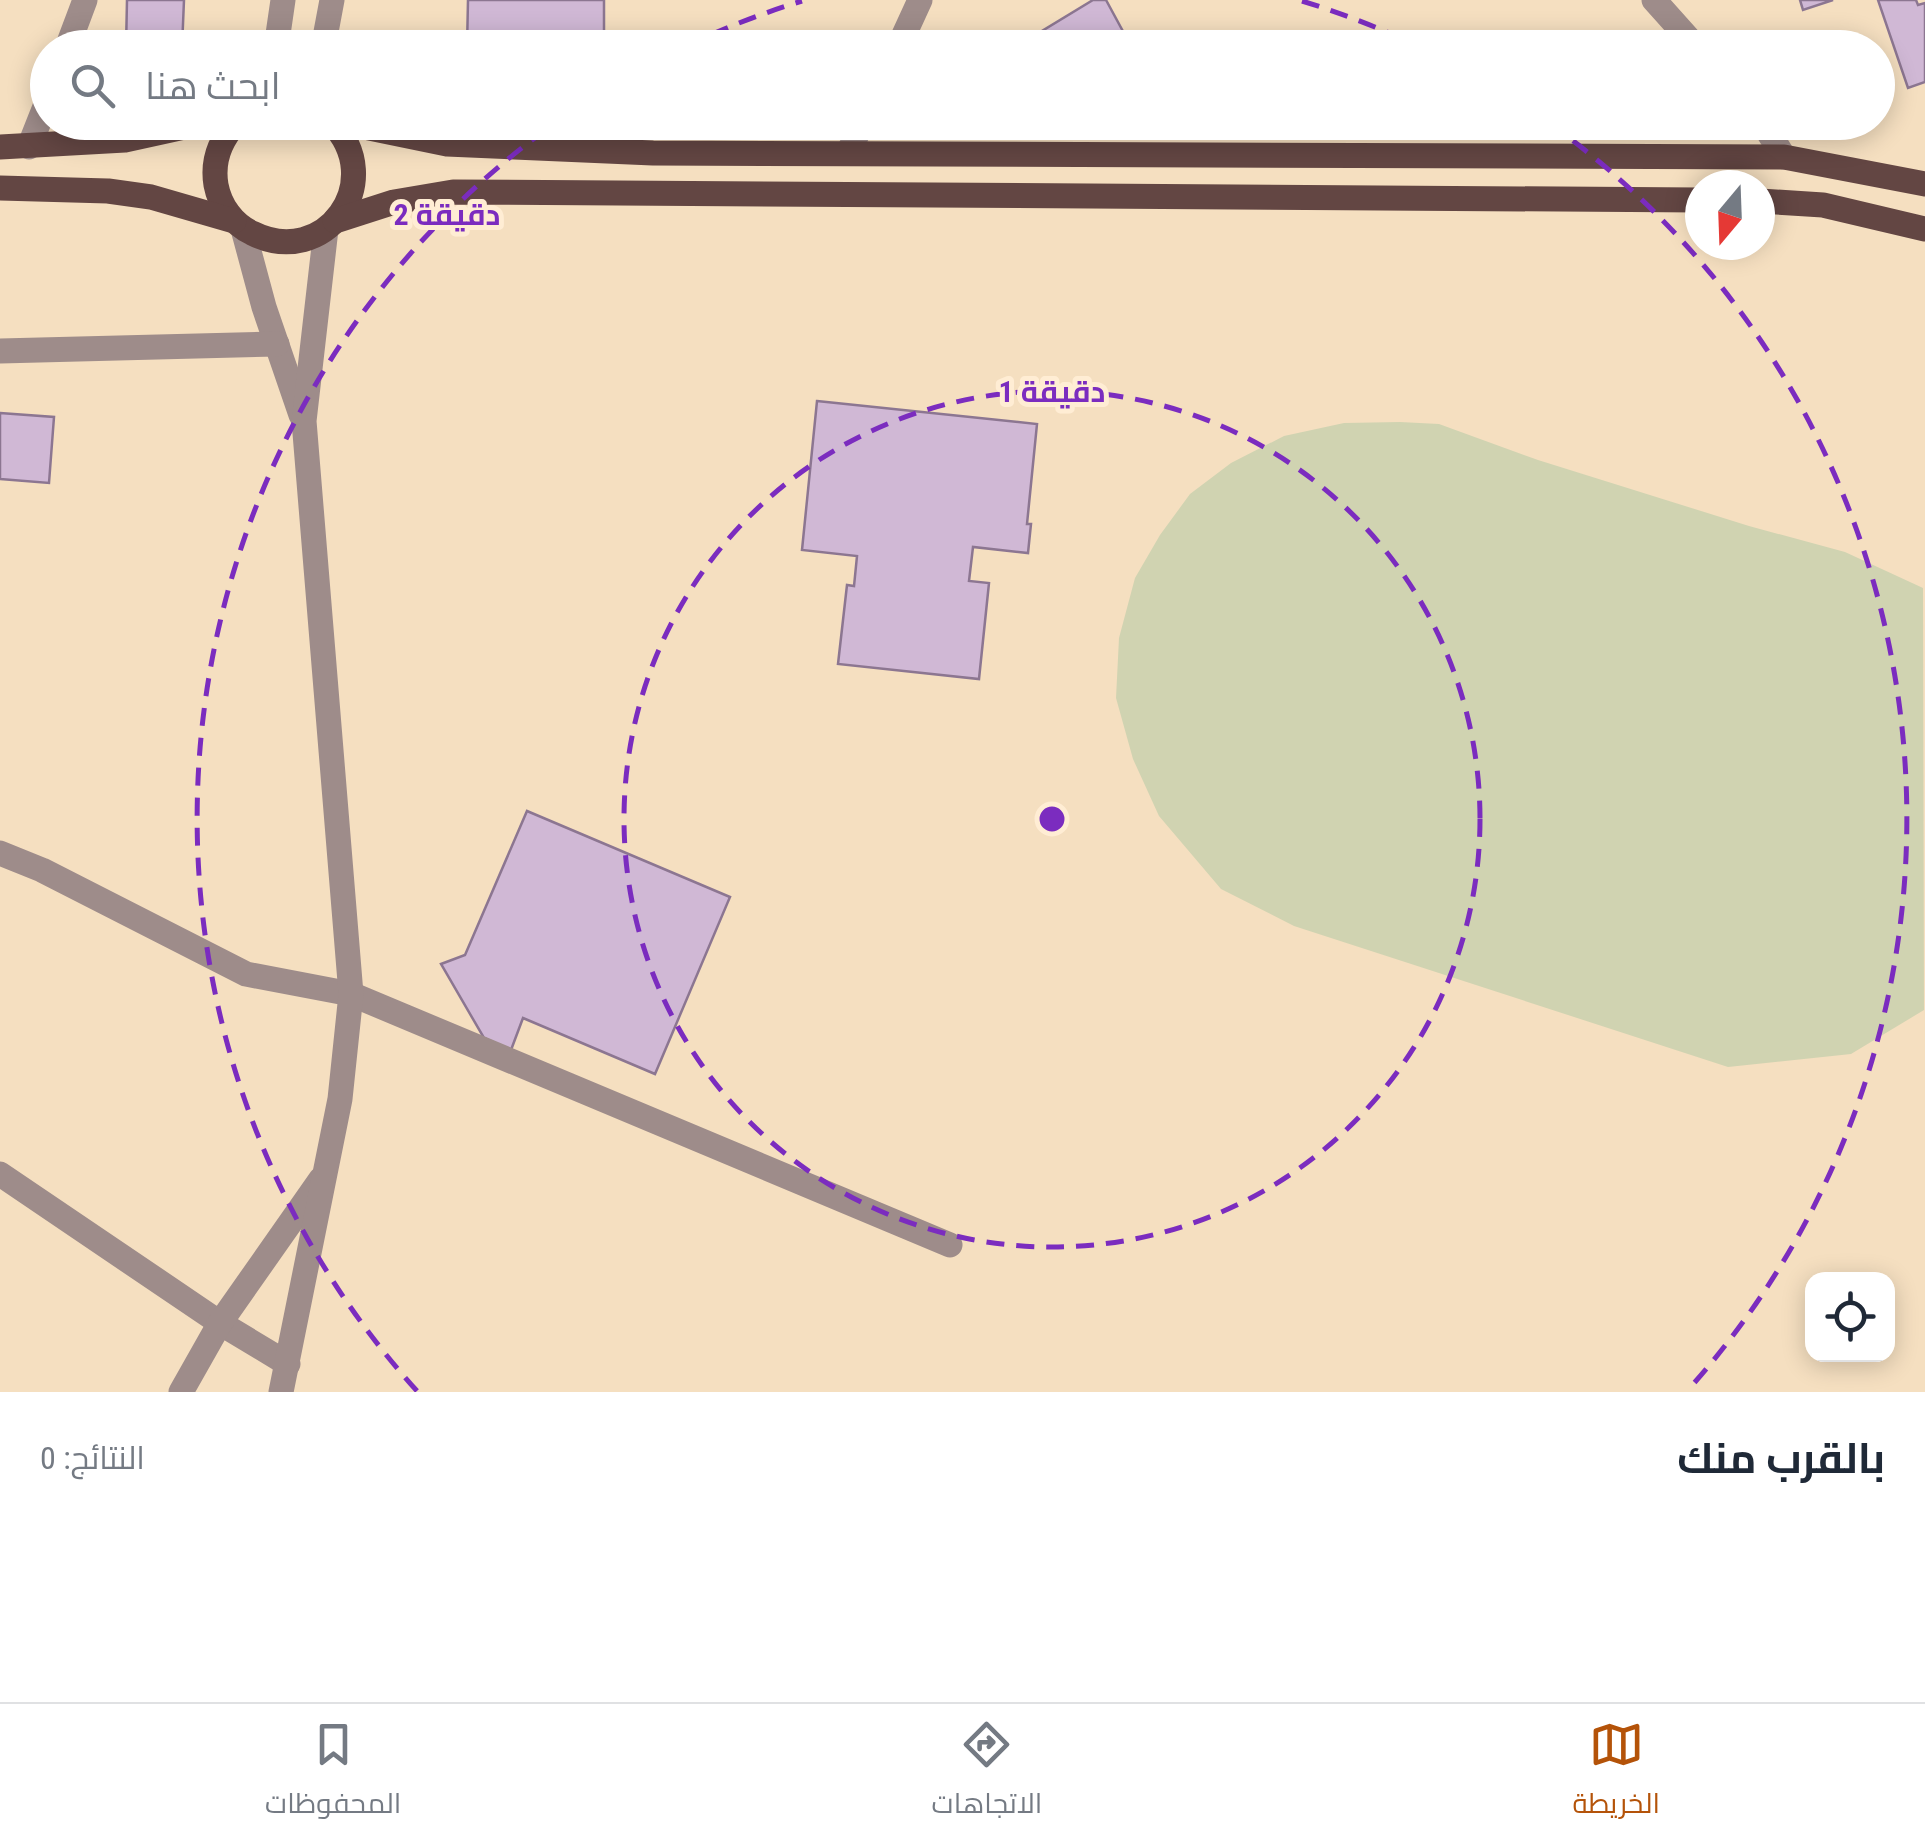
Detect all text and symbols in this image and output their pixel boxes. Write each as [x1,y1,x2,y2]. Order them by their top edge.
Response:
search box [30,30,1895,140]
icon: search [65,58,120,113]
text: ابحث هنا [145,64,281,108]
north arrow [1685,170,1775,260]
text: 2 دقيقة [394,197,500,232]
text: 1 دقيقة [999,374,1105,409]
centre of rings [1034,801,1070,837]
map controls [1805,1272,1895,1362]
button: locate [1805,1272,1895,1362]
text: بالقرب منك [1677,1434,1885,1483]
text: النتائج: 0 [40,1439,145,1477]
tab: المحفوظات [265,1717,401,1829]
tab: الاتجاهات [932,1717,1042,1829]
tab: الخريطة [1573,1717,1660,1829]

